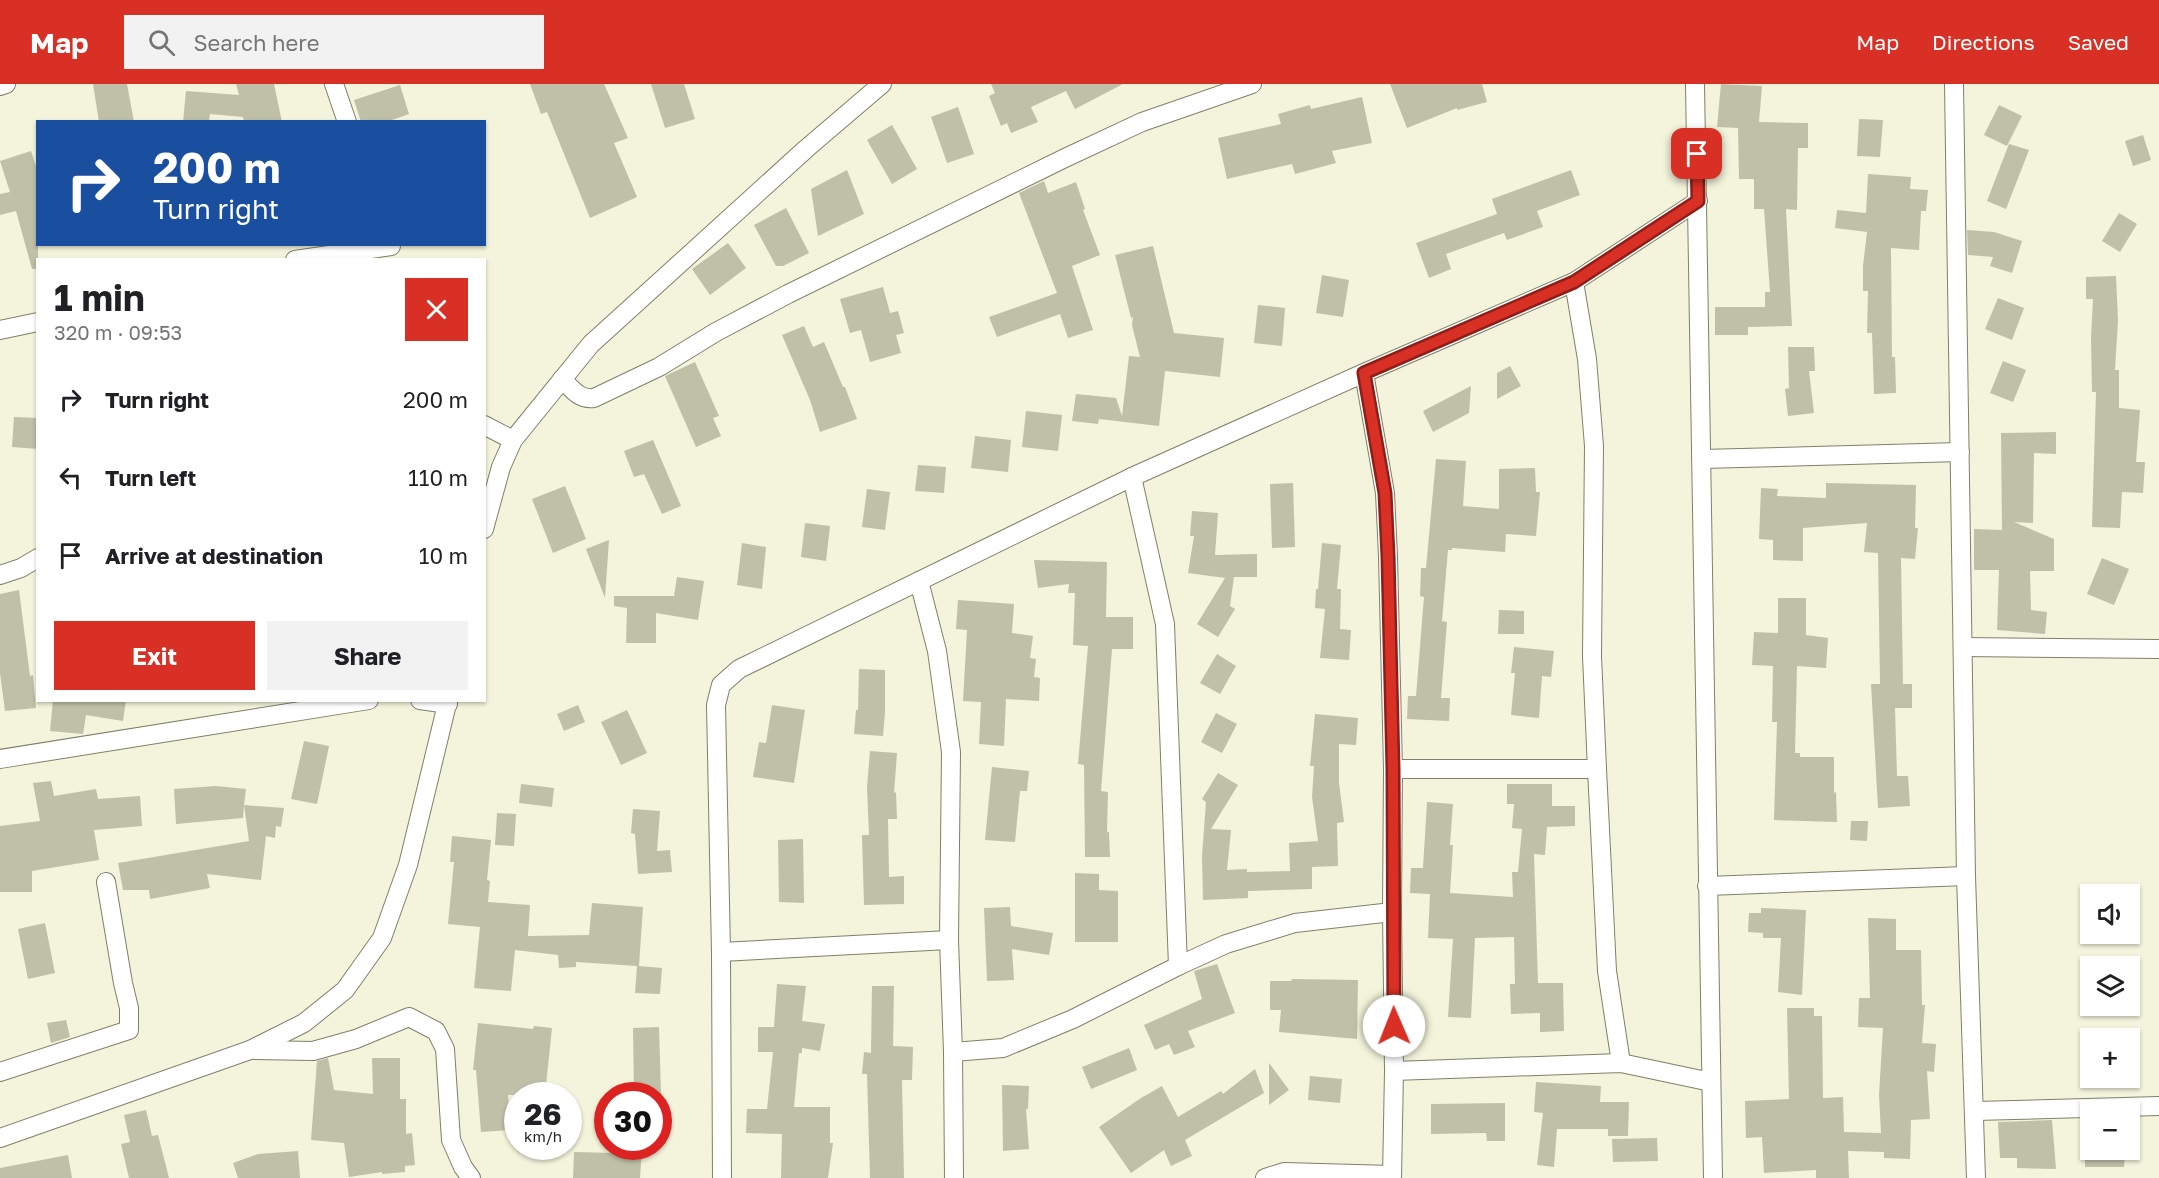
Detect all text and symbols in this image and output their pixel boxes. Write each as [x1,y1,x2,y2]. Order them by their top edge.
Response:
search box [124,15,544,69]
text: Map [30,26,88,59]
icon: search [145,26,178,59]
text: Search here [193,29,319,56]
text: Map [1856,29,1899,55]
text: Directions [1932,29,2035,55]
text: Saved [2068,29,2129,55]
pin [1671,128,1722,179]
icon: arrive [1680,137,1713,170]
text: 200 m [153,142,280,192]
icon: right [54,144,132,222]
text: Turn right [153,193,279,225]
text: 1 min [54,276,145,319]
button: close [405,278,468,341]
text: 320 m · 09:53 [54,320,182,344]
icon: right [54,383,87,416]
text: Turn right [105,386,209,413]
text: 200 m [403,386,468,413]
icon: left [54,461,87,494]
text: Turn left [105,464,196,491]
text: 110 m [408,464,468,491]
icon: arrive [54,539,87,572]
text: Arrive at destination [105,542,323,569]
text: 10 m [419,542,468,569]
button: Exit [54,621,255,690]
button: Share [267,621,468,690]
map controls [2080,884,2140,1160]
button: sound [2080,884,2140,944]
button: layers [2080,956,2140,1016]
position arrow [1362,994,1426,1058]
button: + [2080,1028,2140,1088]
speed limit sign: 30 [594,1082,672,1160]
text: 26 [524,1096,562,1132]
button: − [2080,1100,2140,1160]
text: km/h [524,1127,562,1145]

